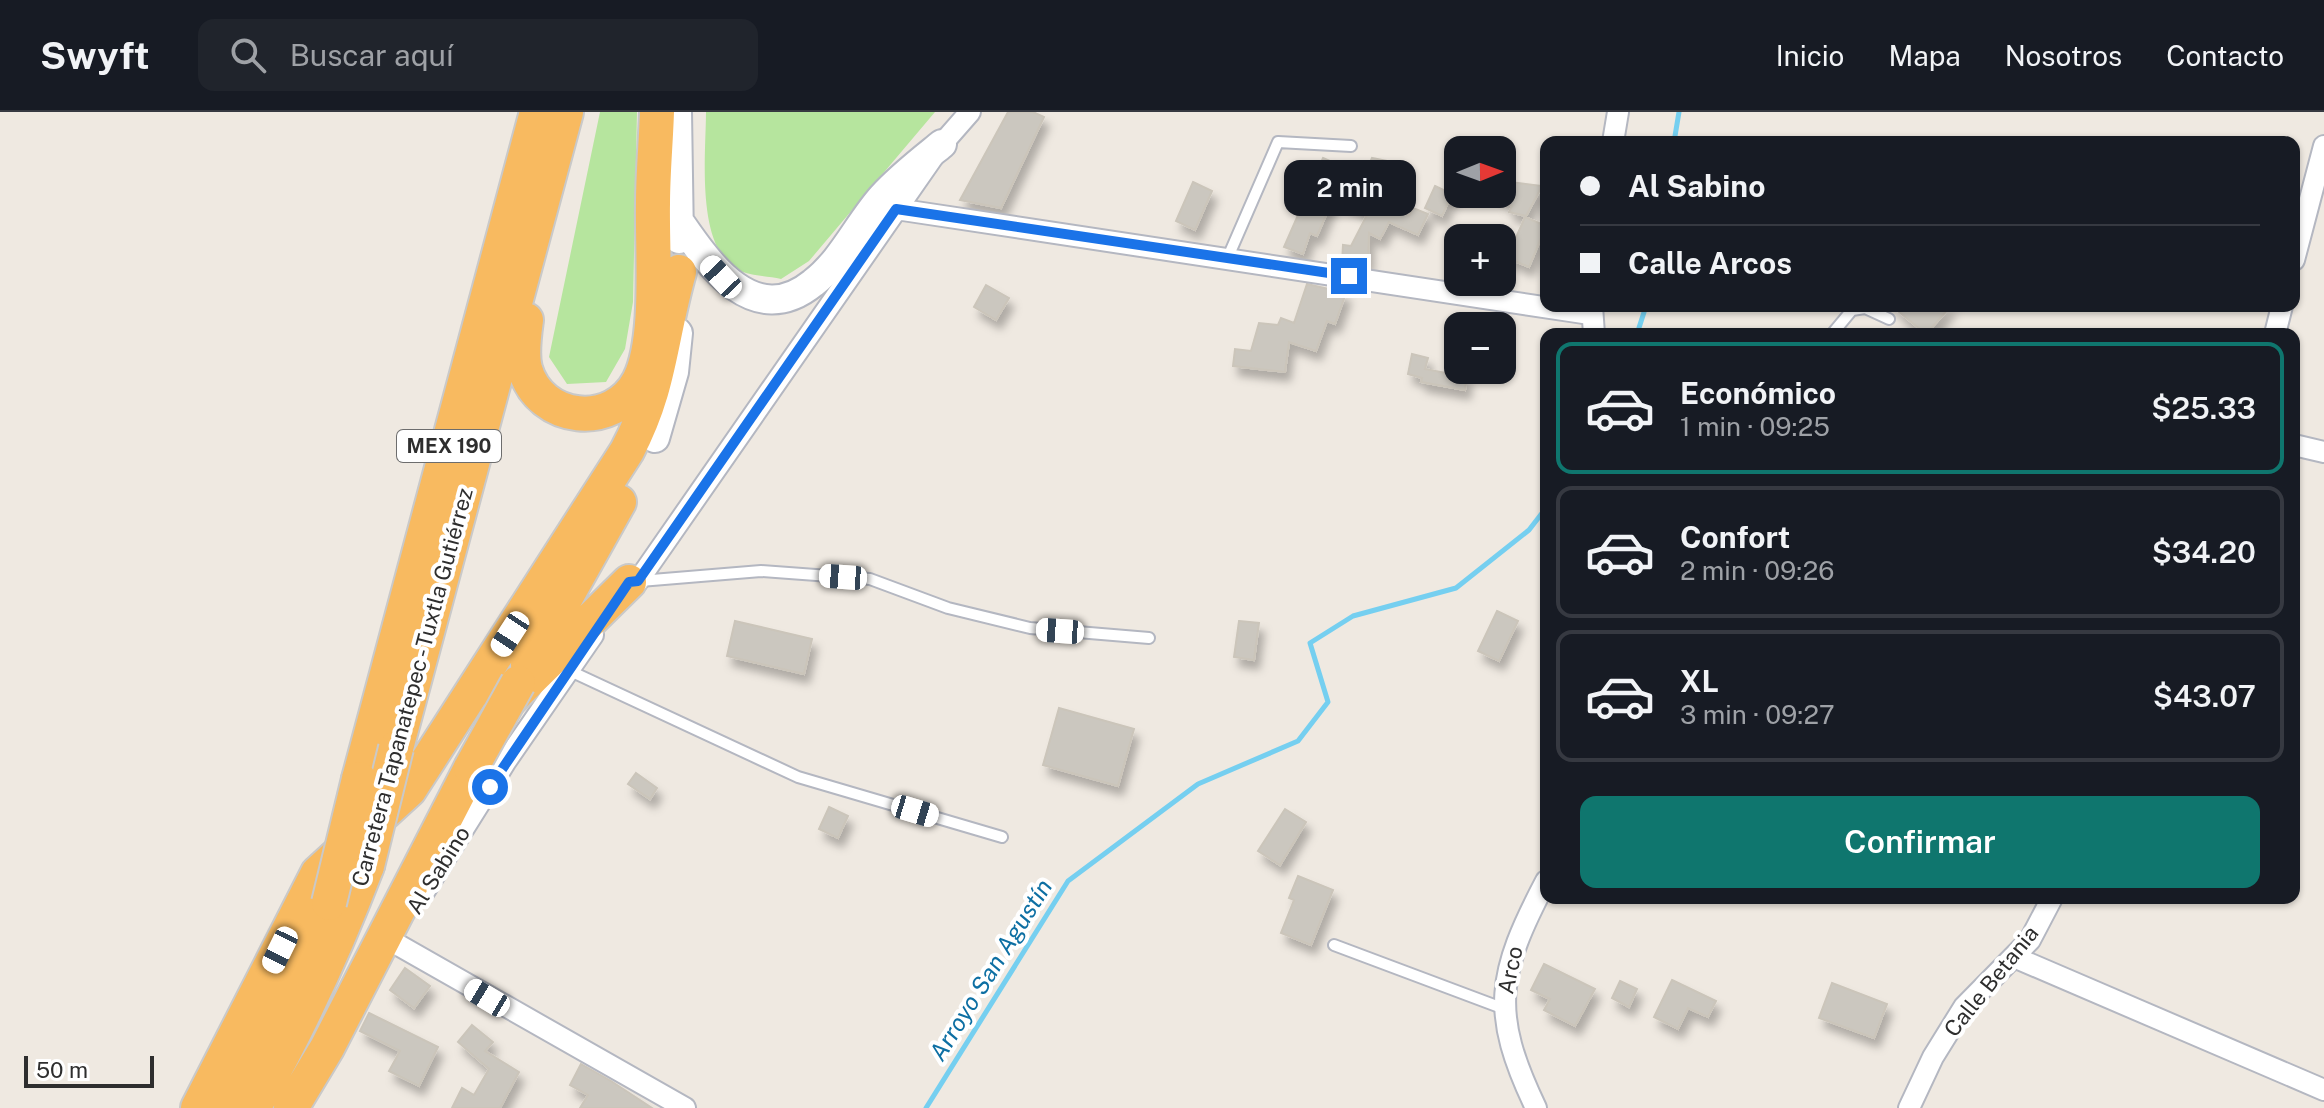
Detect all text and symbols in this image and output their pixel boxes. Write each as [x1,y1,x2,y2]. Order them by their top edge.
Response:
search box [198,19,758,91]
text: Swyft [40,33,150,78]
icon: search [226,33,270,77]
text: Buscar aquí [290,37,453,73]
text: Inicio [1776,39,1844,72]
text: Mapa [1888,39,1961,72]
text: Nosotros [2005,39,2122,72]
text: Contacto [2166,39,2284,72]
north arrow [1444,136,1516,208]
map controls [1444,136,1516,384]
callout: 2 min [1283,160,1415,216]
text: Al Sabino [1628,168,1765,204]
text: 2 min [1316,172,1384,203]
button: + [1444,224,1516,296]
text: Calle Arcos [1628,245,1792,281]
car [696,251,746,303]
route end [1331,258,1367,294]
button: − [1444,312,1516,384]
icon: car [1584,372,1656,444]
text: Económico [1680,375,1836,411]
text: $25.33 [2151,390,2256,426]
text: 1 min · 09:25 [1680,411,1830,442]
road number: MEX 190 [397,430,501,462]
street label: Carretera Tapanatepec - Tuxtla Gutiérrez [346,485,478,889]
icon: car [1584,516,1656,588]
text: Confort [1680,519,1790,555]
text: $34.20 [2152,534,2256,570]
text: 2 min · 09:26 [1680,555,1834,586]
car [818,563,868,591]
car [487,607,533,661]
car [1035,617,1085,645]
icon: car [1584,660,1656,732]
text: XL [1680,663,1719,699]
text: $43.07 [2153,678,2256,714]
text: 3 min · 09:27 [1680,699,1835,730]
route start [472,769,508,805]
car [889,793,941,829]
button: Confirmar [1580,796,2260,888]
street label: Al Sabino [401,821,475,919]
water label: Arroyo San Agustín [923,874,1057,1065]
street label: Calle Betania [1938,920,2044,1042]
car [259,923,301,977]
street label: Arco [1492,944,1528,996]
car [460,975,514,1021]
scale bar [24,1052,154,1088]
text: 50 m [36,1057,88,1083]

